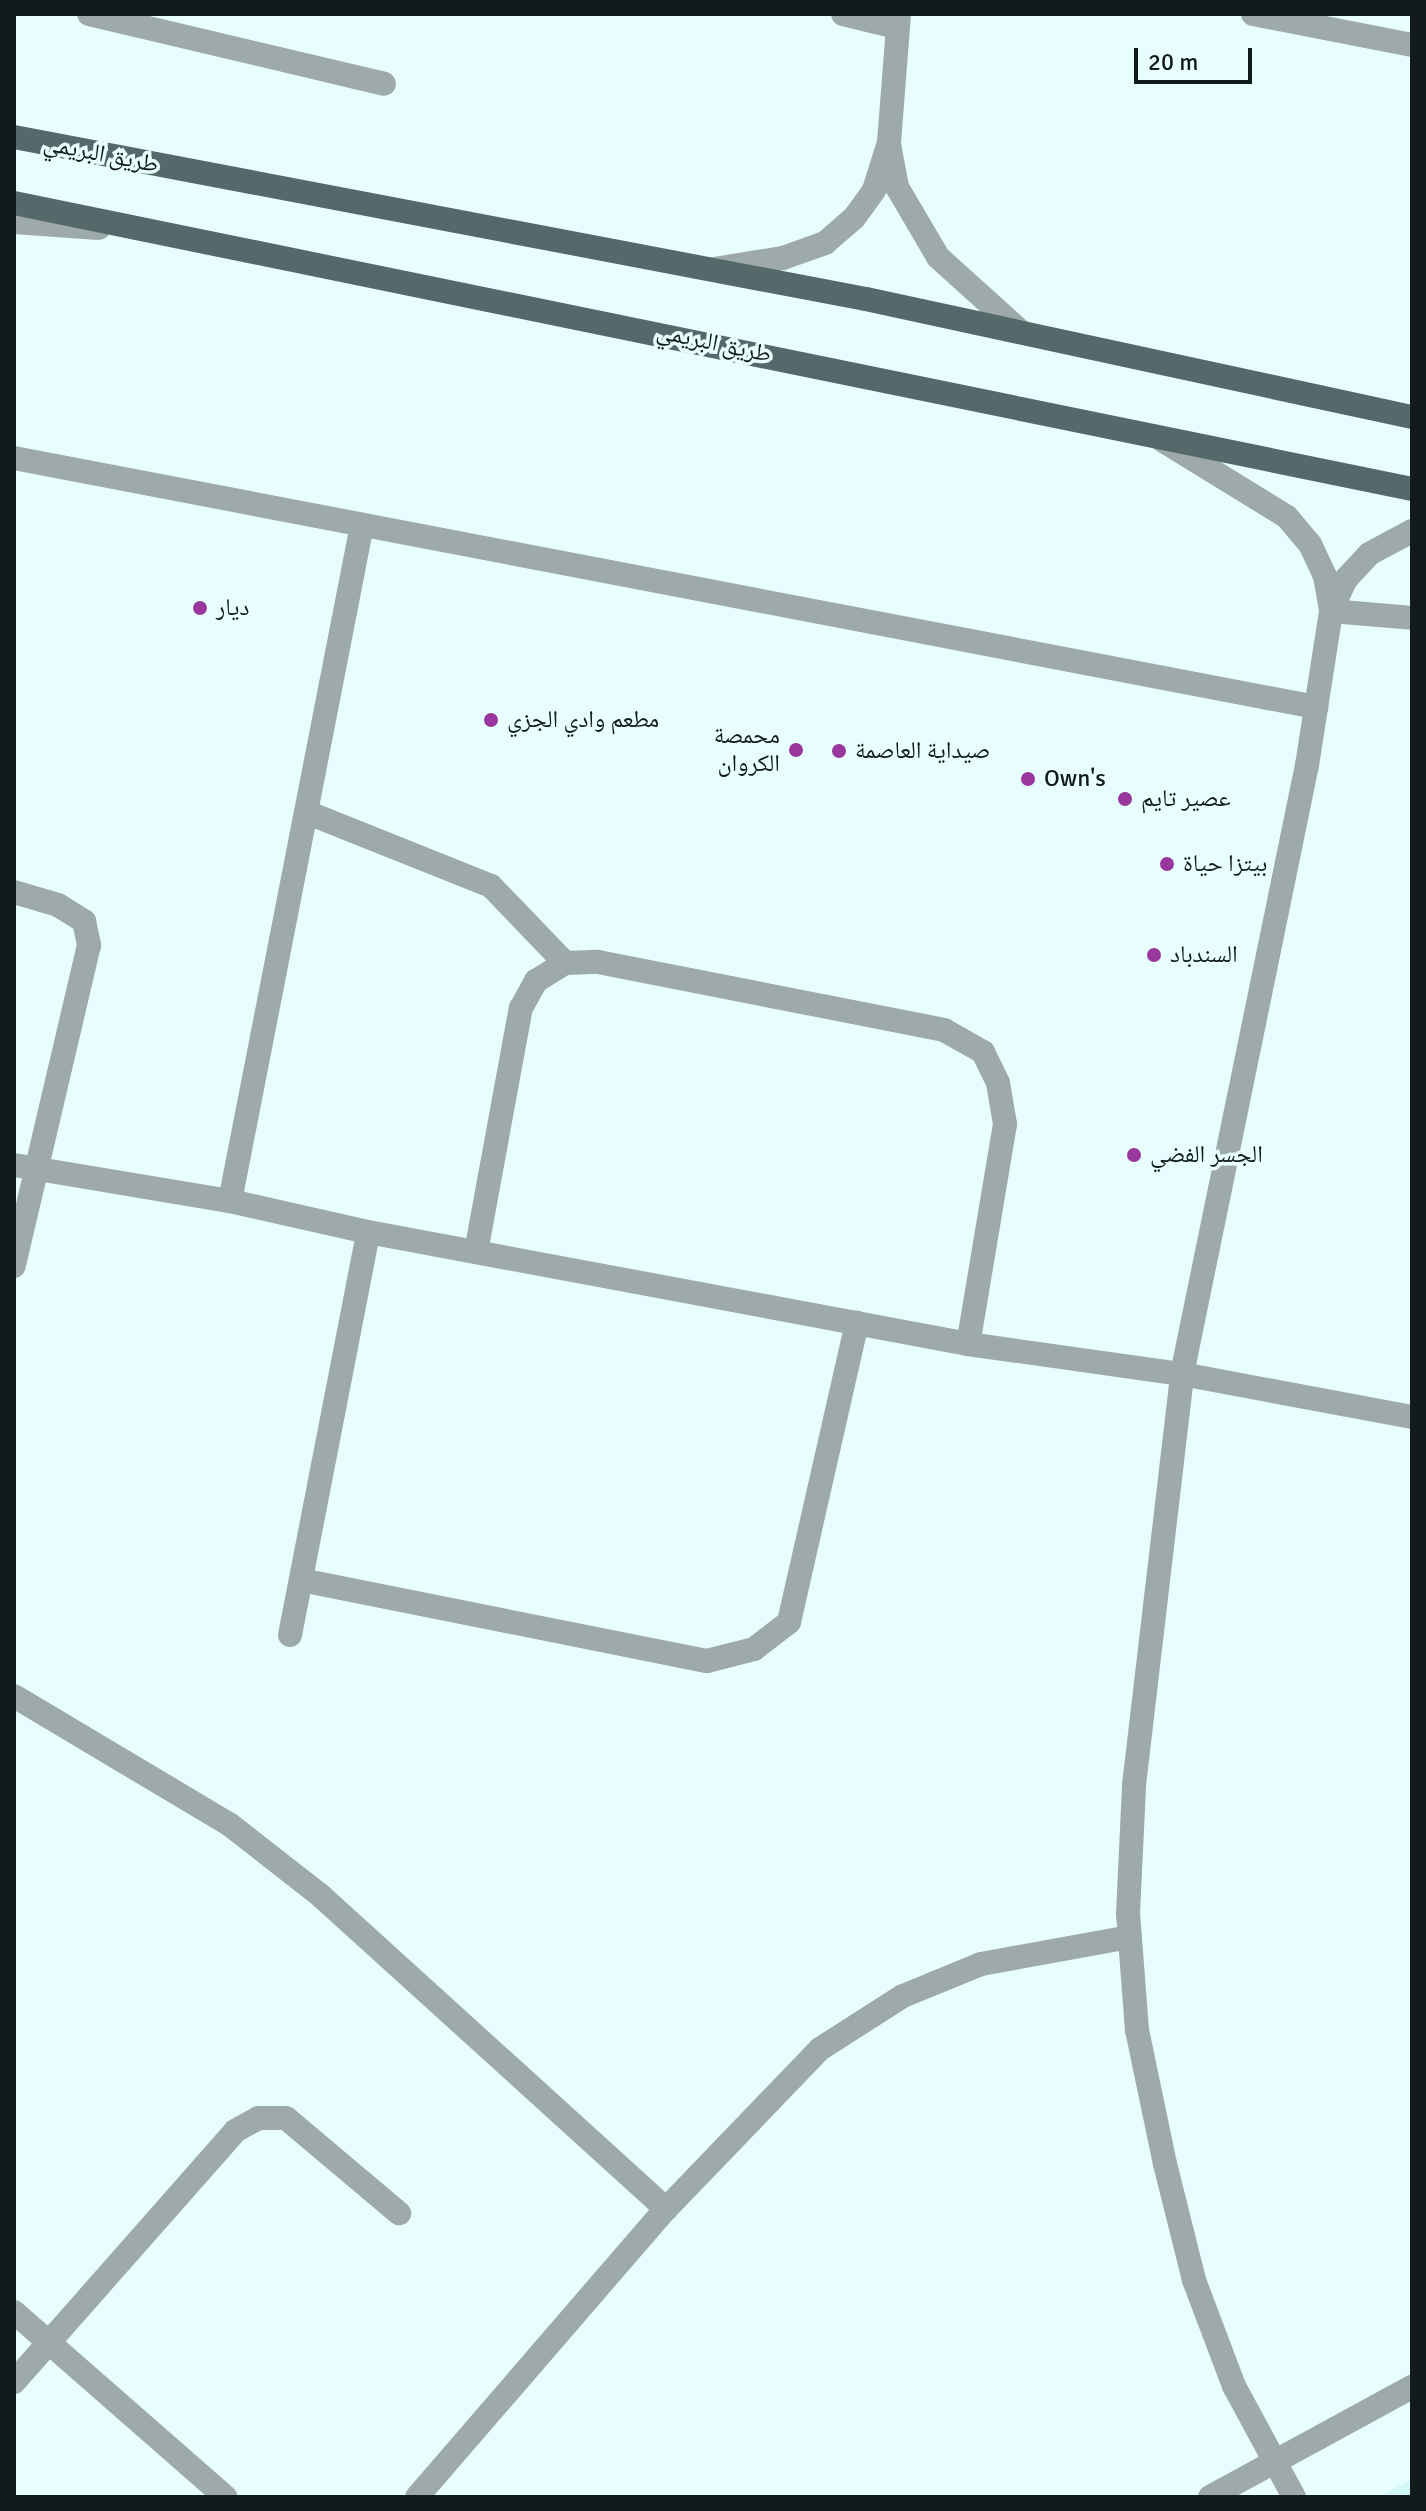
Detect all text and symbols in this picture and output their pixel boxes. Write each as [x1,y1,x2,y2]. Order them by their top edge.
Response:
scale bar [1138,32,1256,82]
text: 20 m [1148,47,1198,77]
street label: طريق البريمي [41,129,161,179]
street label: طريق البريمي [654,317,774,369]
place label: ديار [216,594,250,622]
marker: ديار [191,599,209,617]
place label: مطعم وادي الجزي [507,706,659,734]
marker: مطعم وادي الجزي [482,711,500,729]
place label: محمصة الكروان [714,722,780,778]
place label: صيداية العاصمة [855,737,990,765]
marker: محمصة الكروان [787,741,805,759]
marker: صيداية العاصمة [830,742,848,760]
place label: Own's [1044,765,1106,793]
marker: Own's [1019,770,1037,788]
place label: عصير تايم [1141,785,1231,813]
marker: عصير تايم [1116,790,1134,808]
place label: بيتزا حياة [1183,850,1267,878]
marker: بيتزا حياة [1158,855,1176,873]
place label: السندباد [1170,941,1238,969]
marker: السندباد [1145,946,1163,964]
place label: الجسر الفضي [1150,1141,1263,1169]
marker: الجسر الفضي [1125,1146,1143,1164]

